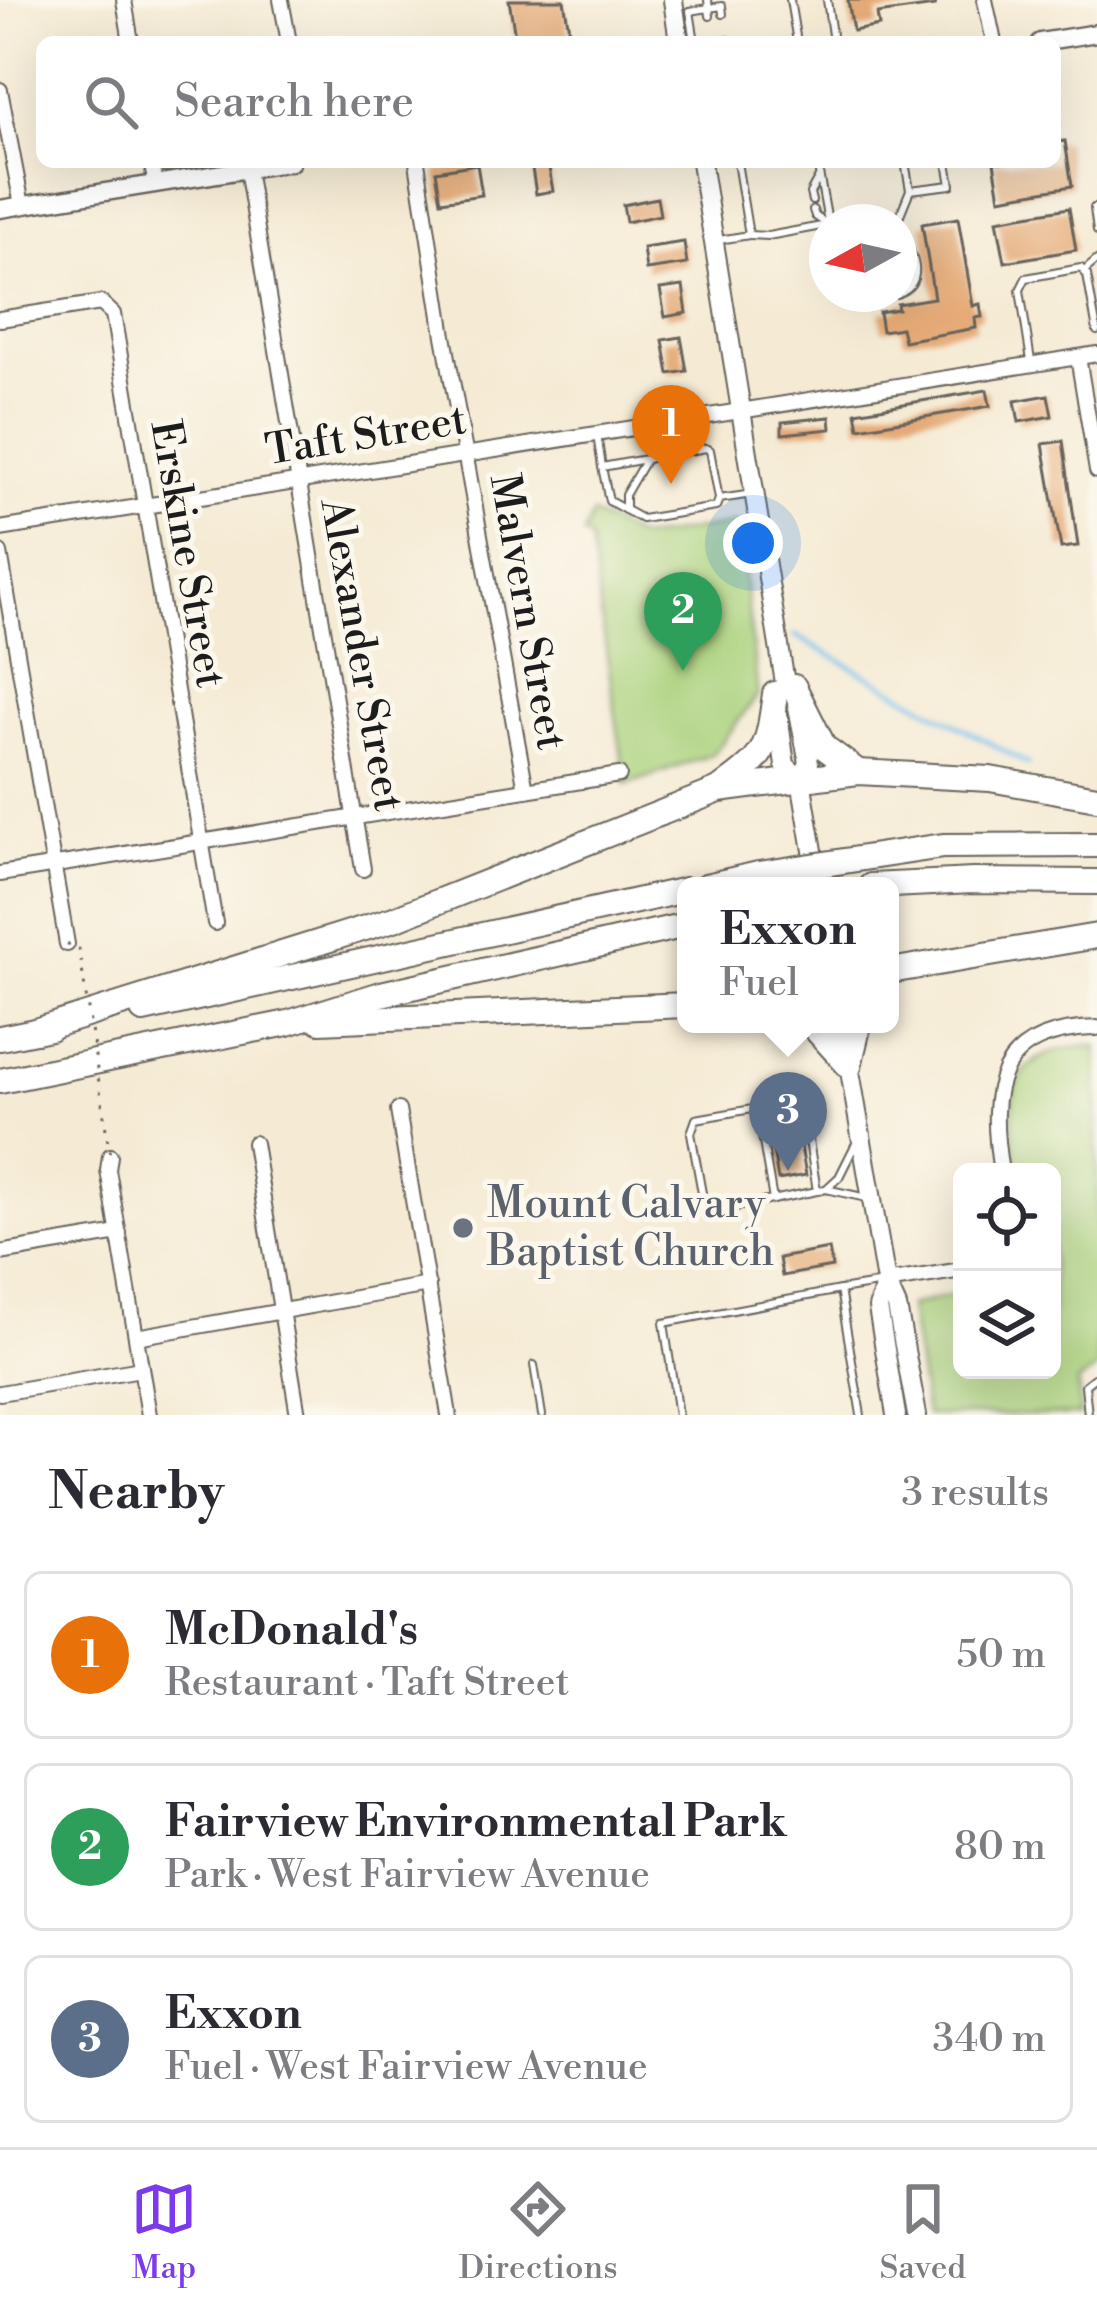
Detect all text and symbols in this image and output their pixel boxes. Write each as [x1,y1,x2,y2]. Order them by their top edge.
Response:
search box [36,36,1061,168]
icon: search [78,69,144,135]
text: Search here [174,74,414,131]
north arrow [809,204,917,312]
pin: 1 [632,385,710,484]
street label: Taft Street [262,394,470,478]
street label: Erskine Street [137,416,237,692]
street label: Malvern Street [477,470,577,754]
street label: Alexander Street [307,494,415,816]
your location [723,513,783,573]
pin: 2 [644,572,722,671]
popup [677,877,899,1033]
text: Exxon [720,902,856,959]
text: Fuel [720,959,799,1008]
pin: 3 [749,1072,827,1171]
map controls [953,1163,1061,1379]
button: locate [953,1163,1061,1271]
place label: Mount Calvary Baptist Church [486,1178,774,1279]
marker: Mount Calvary Baptist Church [450,1215,476,1241]
button: layers [953,1271,1061,1379]
text: Nearby [48,1461,224,1525]
text: 3 results [901,1469,1049,1518]
text: McDonald's [165,1602,418,1659]
text: 1 [81,1631,99,1680]
text: 50 m [956,1631,1046,1680]
text: Restaurant · Taft Street [165,1659,569,1708]
text: Fairview Environmental Park [165,1794,787,1851]
text: 2 [78,1823,102,1872]
text: 80 m [954,1823,1046,1872]
text: Park · West Fairview Avenue [165,1851,650,1900]
text: Exxon [165,1986,302,2043]
text: 3 [78,2015,102,2064]
text: 340 m [933,2015,1046,2064]
text: Fuel · West Fairview Avenue [165,2043,648,2092]
tab: Map [131,2176,197,2289]
tab: Directions [459,2176,618,2289]
tab: Saved [879,2176,966,2289]

